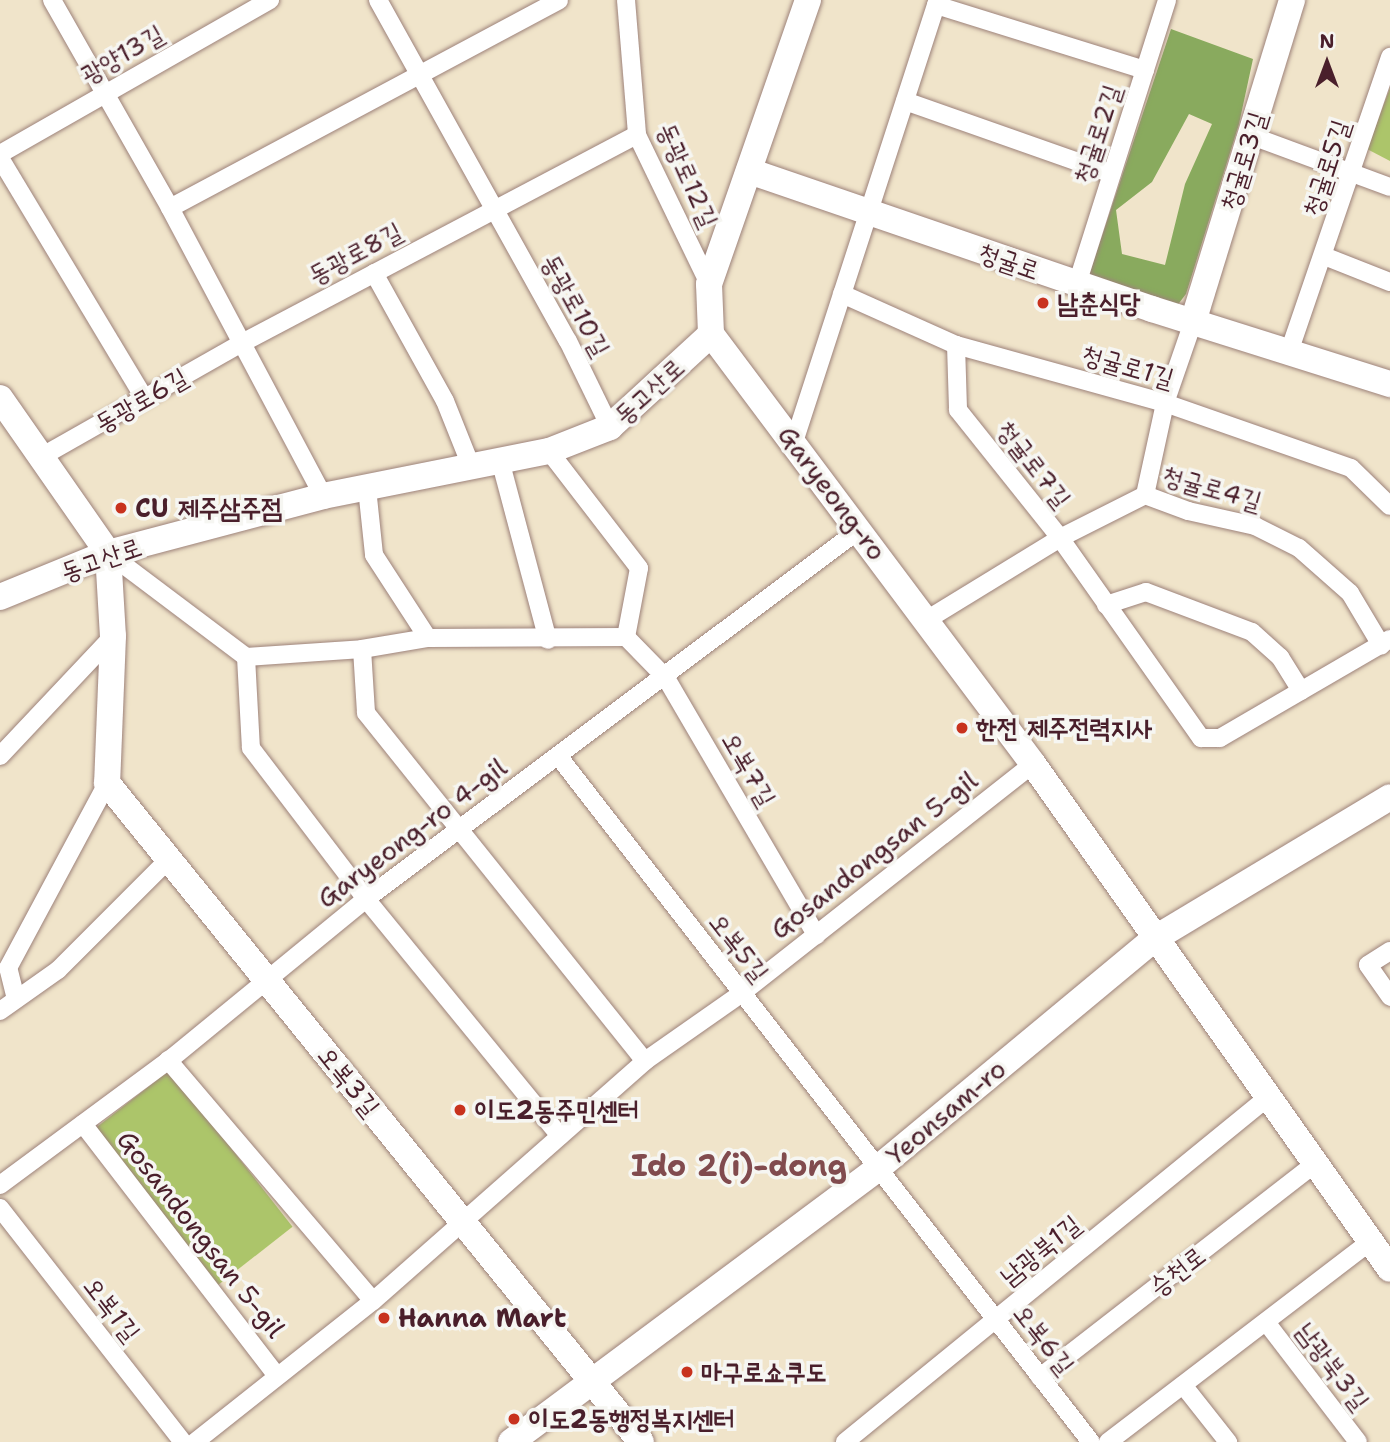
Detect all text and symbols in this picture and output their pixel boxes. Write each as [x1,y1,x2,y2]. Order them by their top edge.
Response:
street label: 광양13길 [75,18,169,90]
north arrow [1292,28,1362,98]
text: N [1319,29,1335,54]
street label: 청귤로2길 [1066,81,1128,187]
street label: 청귤로3길 [1213,108,1273,214]
street label: 청귤로5길 [1296,116,1356,220]
street label: 동광로12길 [651,118,725,232]
street label: 동광로8길 [303,215,407,291]
street label: 청귤로 [974,236,1044,286]
street label: 동광로10길 [535,248,617,362]
place label: 남춘식당 [1057,287,1141,319]
marker: 남춘식당 [1035,295,1051,311]
street label: 청귤로1길 [1078,338,1178,394]
street label: 동고산로 [607,351,691,431]
street label: 동광로6길 [89,361,193,439]
street label: 청귤로7길 [990,414,1078,514]
street label: Garyeong-ro [771,420,893,566]
street label: 청귤로4길 [1159,459,1265,517]
place label: CU 제주삼주점 [135,492,282,524]
marker: CU 제주삼주점 [113,500,129,516]
street label: 동고산로 [56,531,146,587]
place label: 한전 제주전력지사 [976,712,1152,744]
marker: 한전 제주전력지사 [954,720,970,736]
street label: 오복7길 [715,726,783,812]
street label: Garyeong-ro 4-gil [311,752,513,914]
street label: Gosandongsan 5-gil [764,764,984,946]
street label: 오복5길 [702,906,776,988]
street label: 오복3길 [311,1040,387,1122]
street label: Yeonsam-ro [880,1053,1012,1171]
place label: 이도2동주민센터 [474,1094,639,1126]
marker: 이도2동주민센터 [452,1102,468,1118]
street label: Gosandongsan 5-gil [110,1124,292,1344]
district label: Ido 2(i)-dong [631,1148,847,1184]
street label: 남광북1길 [993,1208,1087,1292]
street label: 승천로 [1143,1239,1211,1303]
street label: 오복1길 [77,1270,147,1348]
street label: 오복6길 [1007,1297,1081,1381]
place label: Hanna Mart [398,1302,566,1334]
marker: Hanna Mart [376,1310,392,1326]
street label: 남광북3길 [1290,1316,1376,1416]
place label: 마구로쇼쿠도 [701,1356,827,1388]
marker: 마구로쇼쿠도 [679,1364,695,1380]
place label: 이도2동행정복지센터 [528,1403,734,1435]
marker: 이도2동행정복지센터 [506,1411,522,1427]

